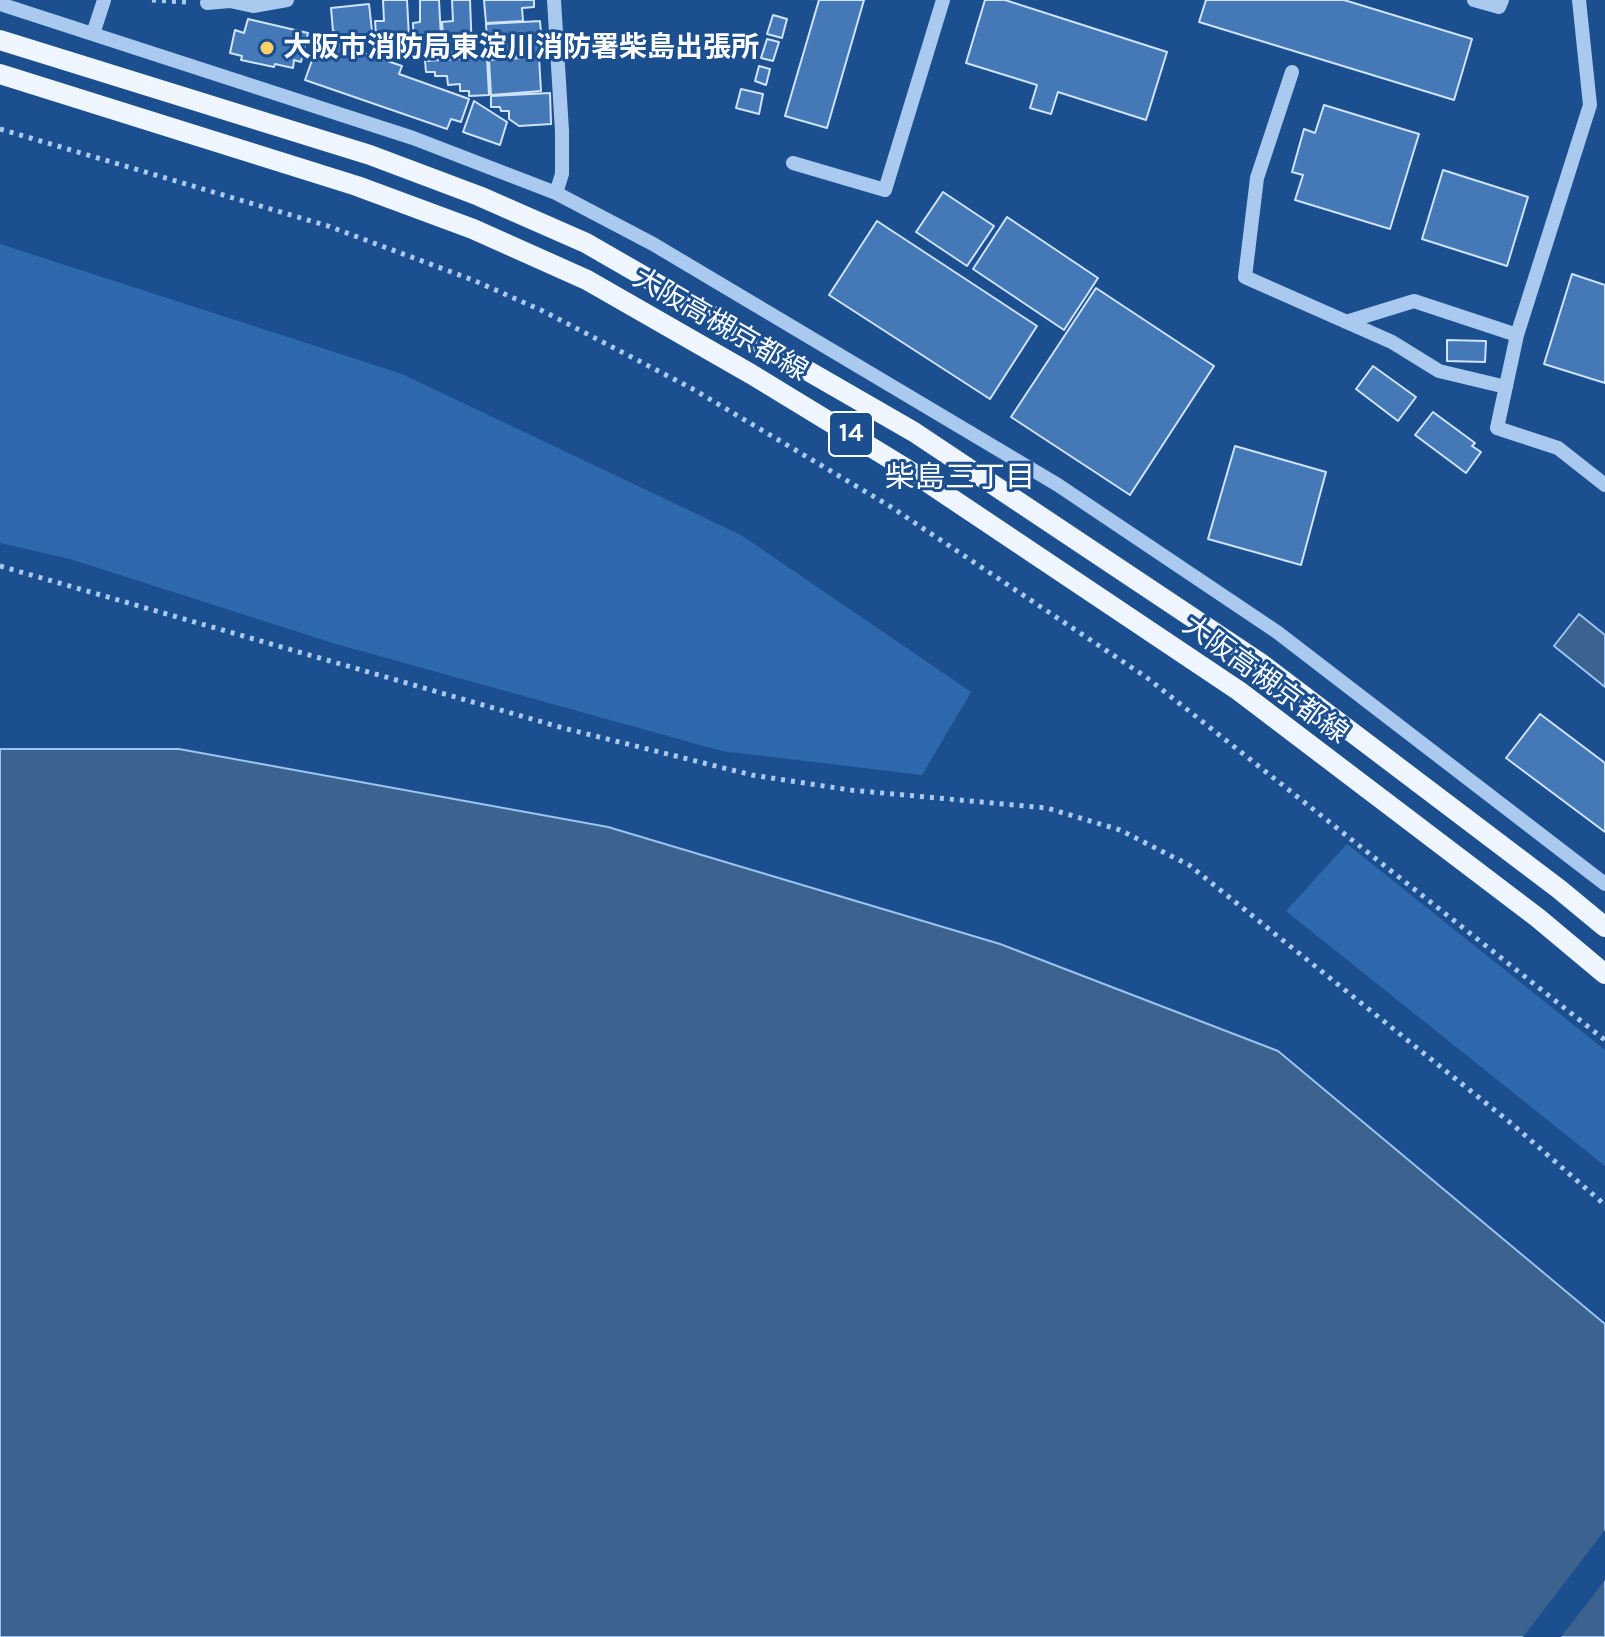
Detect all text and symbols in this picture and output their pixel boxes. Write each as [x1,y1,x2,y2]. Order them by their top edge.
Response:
place label: 大阪市消防局東淀川消防署柴島出張所 [283,31,759,65]
marker: 大阪市消防局東淀川消防署柴島出張所 [258,39,276,57]
street label: 大阪高槻京都線 [627,261,813,389]
road number: 14 [829,412,873,456]
district label: 柴島三丁目 [885,460,1035,496]
street label: 大阪高槻京都線 [1176,609,1354,751]

